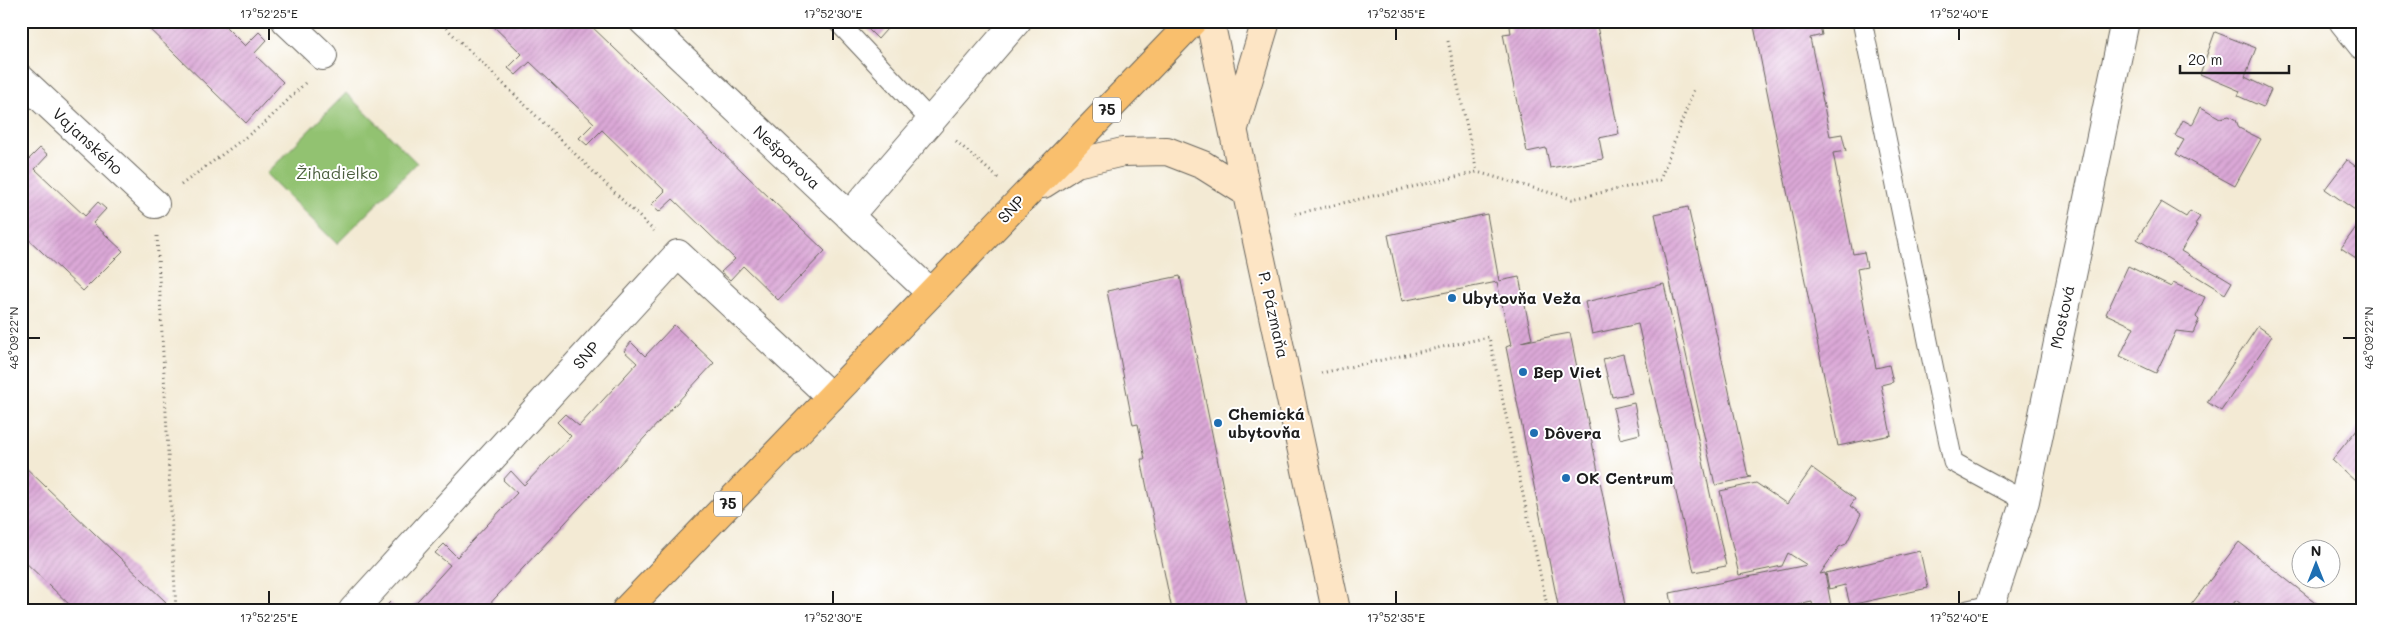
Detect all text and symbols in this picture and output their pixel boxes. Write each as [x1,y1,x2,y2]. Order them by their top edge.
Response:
text: 17°52'25"E [240,5,298,21]
text: 17°52'30"E [804,5,862,21]
text: 17°52'35"E [1367,5,1425,21]
text: 17°52'40"E [1930,5,1988,21]
scale bar [2180,42,2289,74]
text: 20 m [2188,49,2222,69]
road number: 75 [1093,98,1121,122]
street label: Vajanského [49,103,128,179]
street label: Nešporova [749,120,826,193]
park label: Žihadielko [296,162,378,183]
street label: SNP [992,190,1029,227]
street label: P. Pázmaňa [1254,270,1295,360]
street label: Mostová [2045,283,2078,351]
place label: Ubytovňa Veža [1462,287,1582,308]
marker: Ubytovňa Veža [1446,292,1458,304]
text: 48°09'22"N [5,307,21,369]
text: 48°09'22"N [2360,307,2376,369]
street label: SNP [568,336,604,373]
place label: Bep Viet [1533,361,1602,382]
marker: Bep Viet [1517,366,1529,378]
place label: Chemická ubytovňa [1228,403,1305,442]
marker: Chemická ubytovňa [1212,417,1224,429]
place label: Dôvera [1544,422,1602,443]
marker: Dôvera [1528,427,1540,439]
place label: OK Centrum [1576,467,1673,488]
marker: OK Centrum [1560,472,1572,484]
road number: 75 [714,492,742,516]
north arrow [2290,538,2340,588]
text: N [2311,541,2321,560]
text: 17°52'25"E [240,609,298,625]
text: 17°52'30"E [804,609,862,625]
text: 17°52'35"E [1367,609,1425,625]
text: 17°52'40"E [1930,609,1988,625]

